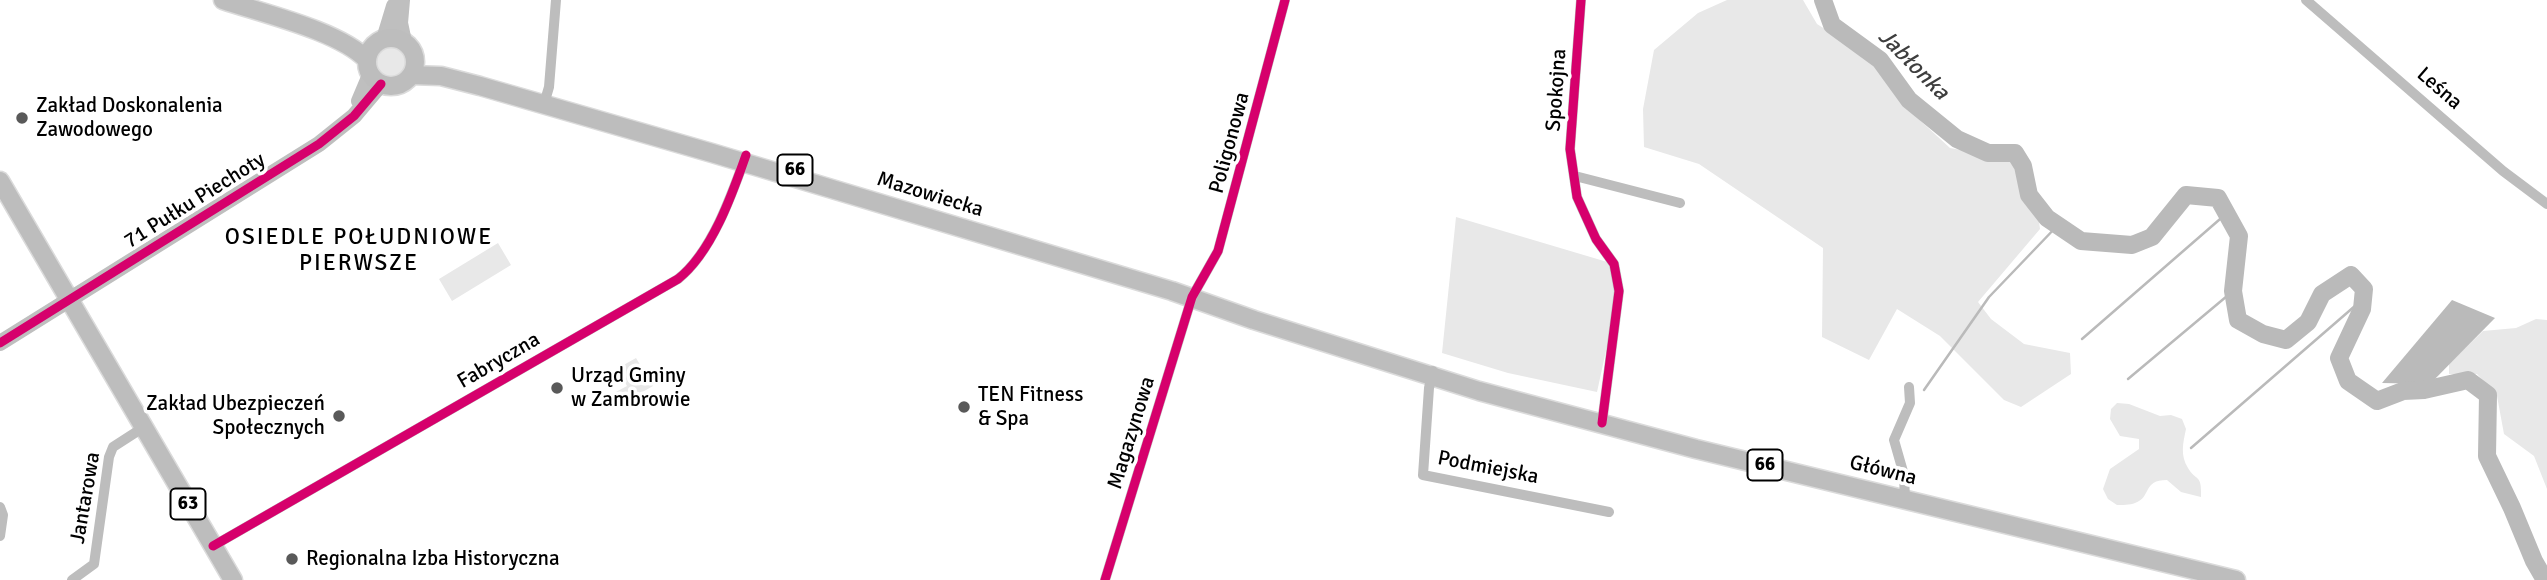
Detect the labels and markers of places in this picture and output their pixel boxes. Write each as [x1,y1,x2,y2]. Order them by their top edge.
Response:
place label: Zakład Doskonalenia Zawodowego [36,93,223,143]
marker: Zakład Doskonalenia Zawodowego [14,110,30,126]
place label: Urząd Gminy w Zambrowie [571,363,690,413]
marker: Urząd Gminy w Zambrowie [549,380,565,396]
place label: TEN Fitness & Spa [978,382,1083,432]
place label: Zakład Ubezpieczeń Społecznych [146,391,325,441]
marker: TEN Fitness & Spa [956,399,972,415]
marker: Zakład Ubezpieczeń Społecznych [331,408,347,424]
place label: Regionalna Izba Historyczna [306,546,560,572]
marker: Regionalna Izba Historyczna [284,551,300,567]

